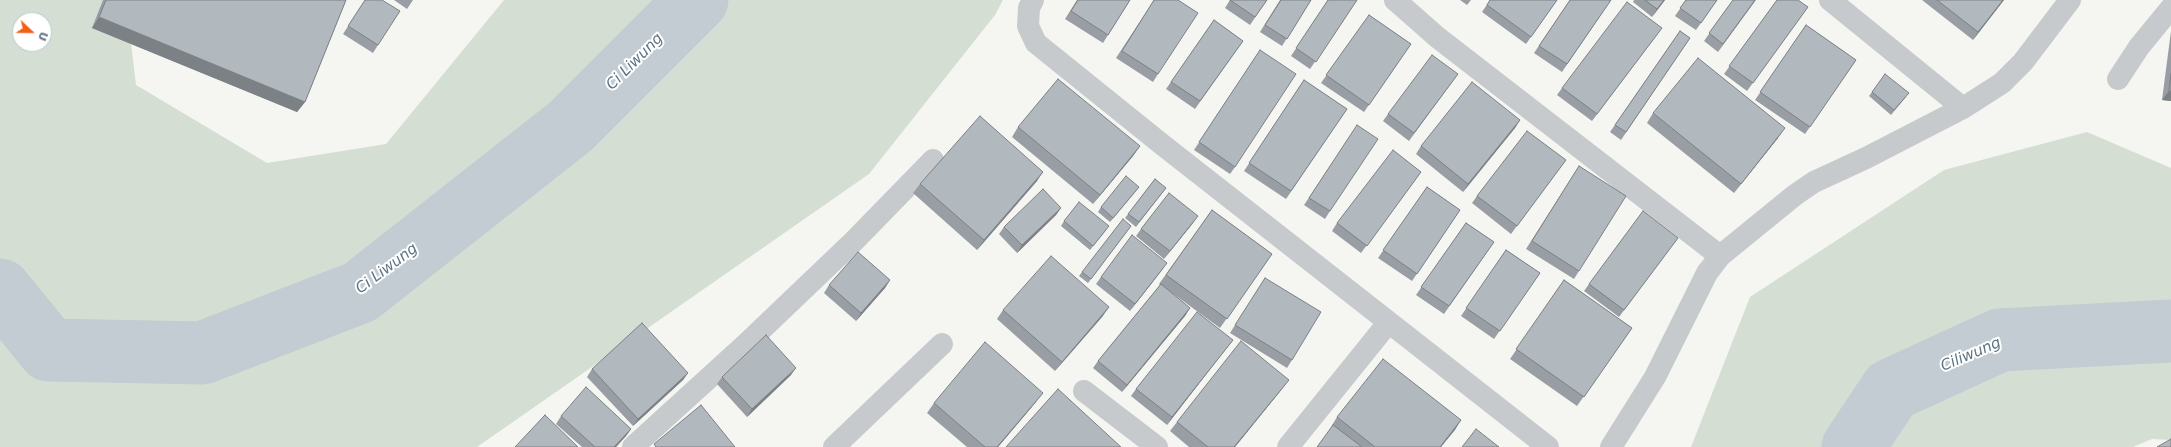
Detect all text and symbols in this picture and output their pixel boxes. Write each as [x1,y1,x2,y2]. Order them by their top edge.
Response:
north arrow [12,12,52,52]
text: U [35,30,50,43]
water label: Ci Liwung [603,30,667,94]
water label: Ci Liwung [353,240,421,298]
water label: Ciliwung [1938,334,2004,376]

